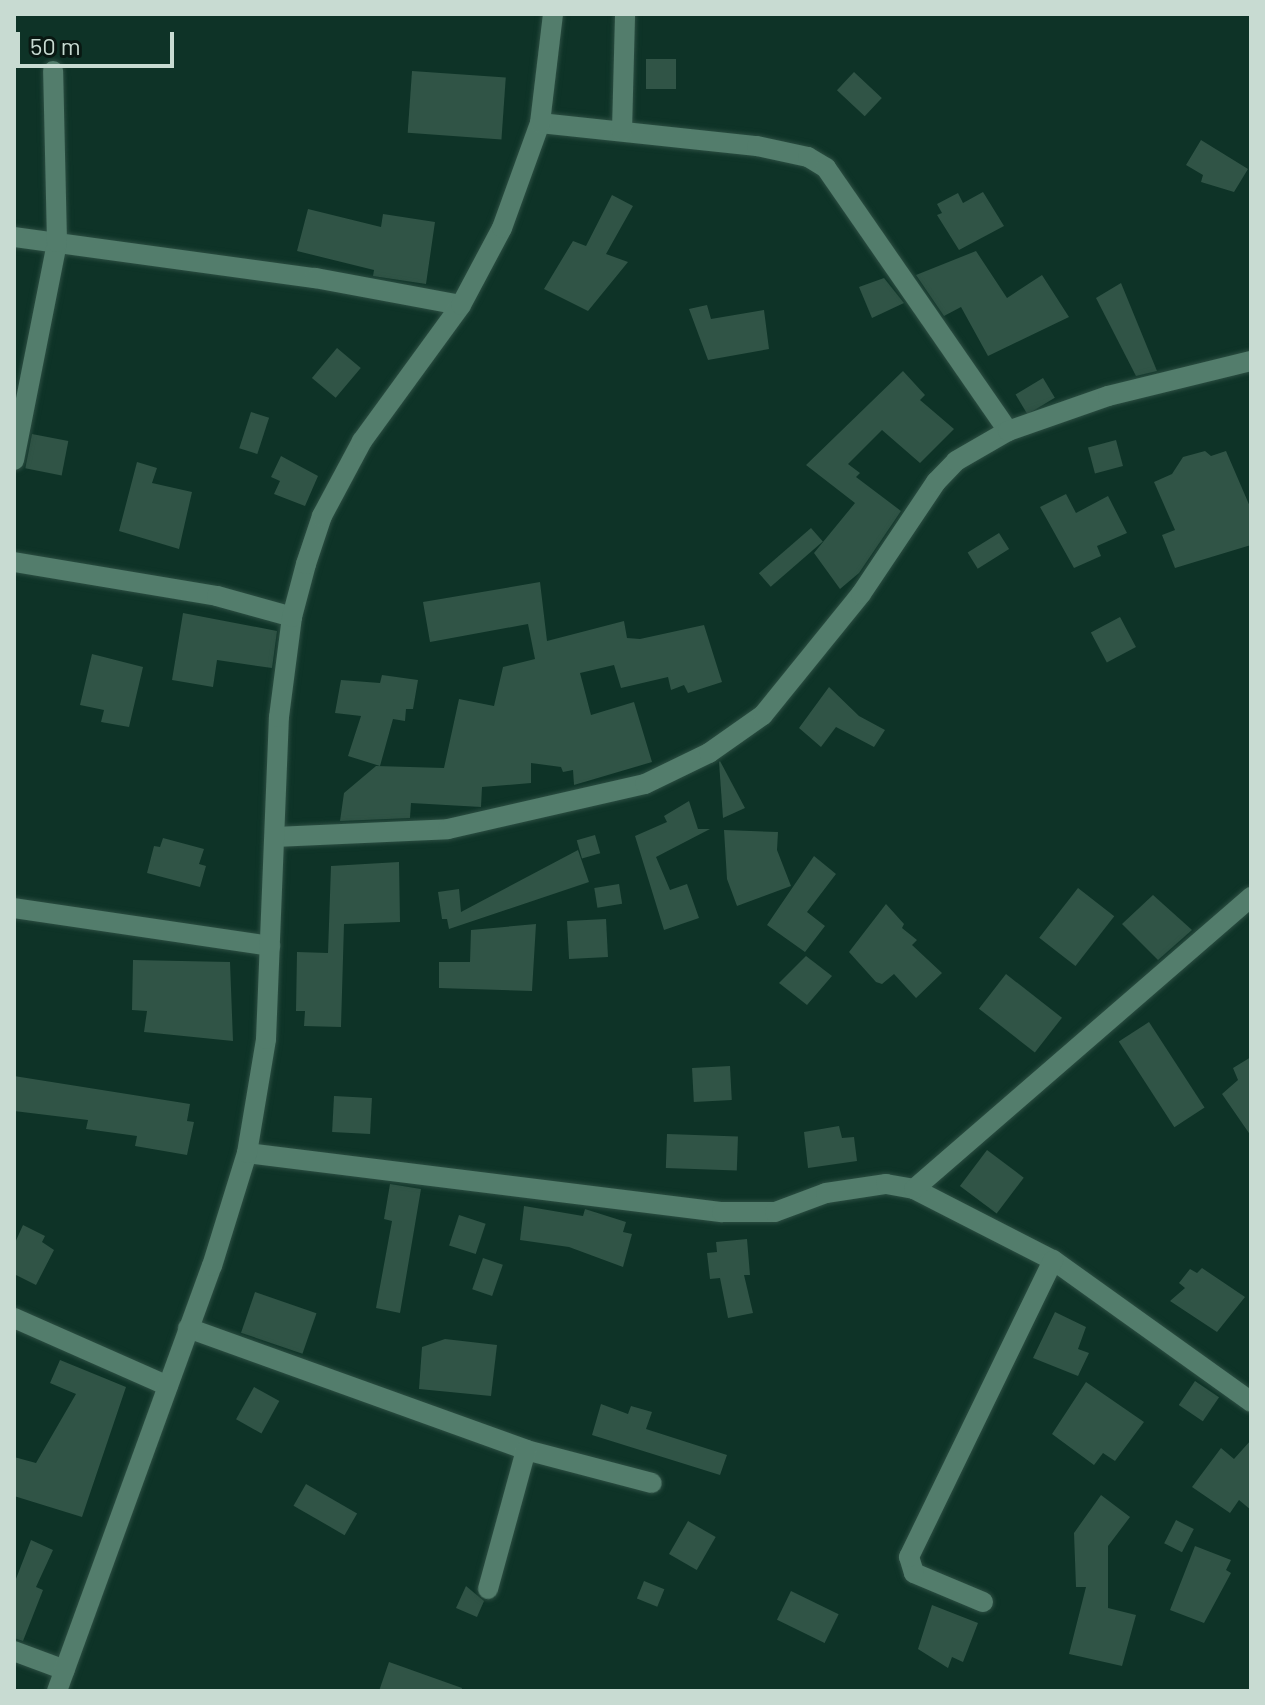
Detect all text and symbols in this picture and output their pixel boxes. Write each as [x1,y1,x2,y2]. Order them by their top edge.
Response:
scale bar [20,16,178,66]
text: 50 m [30,31,81,60]

